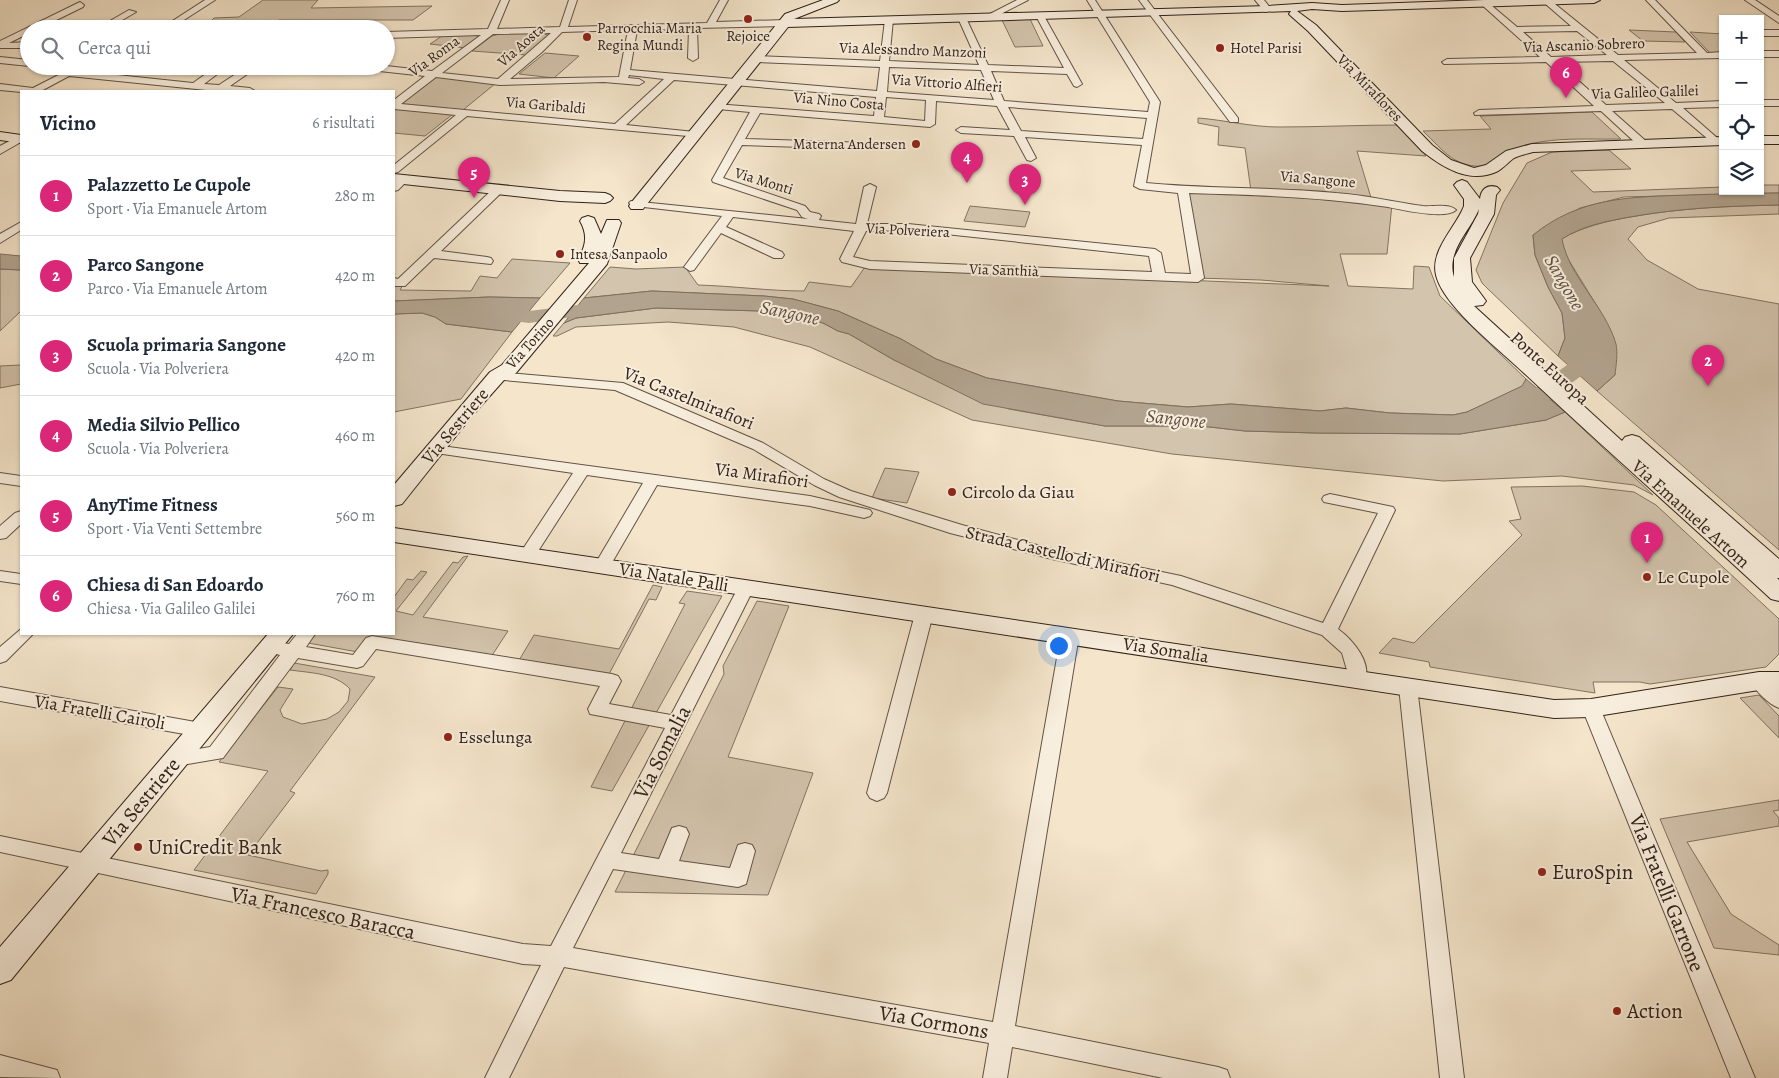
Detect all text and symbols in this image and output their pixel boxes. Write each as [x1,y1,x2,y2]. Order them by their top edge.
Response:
marker: Rejoice [742,13,754,25]
map controls [1719,15,1764,195]
button: + [1719,15,1764,60]
place label: Parrocchia Maria Regina Mundi [597,18,702,55]
street label: Via Aosta [492,19,549,72]
search box [20,20,395,75]
place label: Rejoice [726,26,770,46]
street label: Via Roma [404,31,464,82]
marker: Parrocchia Maria Regina Mundi [581,31,593,43]
street label: Via Ascanio Sobrero [1522,33,1645,57]
icon: search [38,34,66,62]
text: Cerca qui [78,35,151,61]
street label: Via Alessandro Manzoni [838,37,987,63]
place label: Hotel Parisi [1230,38,1302,58]
marker: Hotel Parisi [1214,42,1226,54]
street label: Via Miraflores [1332,49,1407,126]
pin: 6 [1550,57,1582,98]
button: − [1719,60,1764,105]
street label: Via Vittorio Alfieri [890,69,1003,97]
street label: Via Galileo Galilei [1590,80,1699,104]
street label: Via Nino Costa [792,87,885,115]
street label: Via Garibaldi [504,91,587,118]
button: locate [1719,105,1764,150]
text: Vicino [40,109,96,137]
text: 6 risultati [312,112,375,134]
place label: Materna Andersen [793,134,906,154]
marker: Materna Andersen [910,138,922,150]
pin: 4 [951,142,983,183]
button: layers [1719,150,1764,195]
pin: 5 [458,157,490,198]
street label: Via Monti [731,162,796,199]
pin: 3 [1009,164,1041,205]
street label: Via Sangone [1279,166,1357,192]
text: Palazzetto Le Cupole [87,172,251,198]
text: 1 [53,185,59,207]
text: 280 m [335,185,375,207]
text: Sport · Via Emanuele Artom [87,198,267,220]
street label: Via Polveriera [865,218,950,242]
place label: Intesa Sanpaolo [570,244,668,264]
marker: Intesa Sanpaolo [554,248,566,260]
water label: Sangone [1538,250,1590,315]
text: Parco Sangone [87,252,204,278]
street label: Via Santhià [968,259,1039,281]
text: 2 [52,265,60,287]
text: 420 m [335,265,375,287]
text: Parco · Via Emanuele Artom [87,278,267,300]
water label: Sangone [758,294,822,332]
street label: Via Torino [501,313,559,374]
street label: Ponte Europa [1505,326,1595,410]
text: Scuola primaria Sangone [87,332,286,358]
text: 3 [53,345,59,367]
text: 420 m [335,345,375,367]
pin: 2 [1692,345,1724,386]
text: Scuola · Via Polveriera [87,358,229,380]
street label: Via Castelmirafiori [619,360,758,435]
street label: Via Sestriere [415,383,494,470]
water label: Sangone [1145,403,1207,435]
text: Media Silvio Pellico [87,412,240,438]
text: 4 [52,425,60,447]
text: 460 m [335,425,375,447]
text: Scuola · Via Polveriera [87,438,229,460]
street label: Via Emanuele Artom [1626,454,1755,574]
street label: Via Mirafiori [713,456,810,493]
place label: Circolo da Giau [962,480,1075,504]
marker: Circolo da Giau [946,486,958,498]
text: AnyTime Fitness [87,492,218,518]
text: 5 [53,505,59,527]
text: 560 m [336,505,375,527]
text: Sport · Via Venti Settembre [87,518,262,540]
street label: Strada Castello di Mirafiori [963,520,1163,588]
pin: 1 [1631,522,1663,563]
street label: Via Natale Palli [617,556,730,597]
place label: Le Cupole [1657,565,1730,589]
marker: Le Cupole [1641,571,1653,583]
text: Chiesa di San Edoardo [87,572,264,598]
text: 6 [52,585,60,607]
text: 760 m [336,585,375,607]
text: Chiesa · Via Galileo Galilei [87,598,255,620]
street label: Via Somalia [1120,631,1211,669]
your location [1046,633,1072,659]
street label: Via Fratelli Cairoli [32,688,167,735]
street label: Via Somalia [626,700,698,804]
place label: Esselunga [458,725,533,749]
marker: Esselunga [442,731,454,743]
street label: Via Sestriere [95,752,186,853]
street label: Via Fratelli Garrone [1622,809,1711,976]
place label: UniCredit Bank [148,833,282,861]
marker: UniCredit Bank [132,841,144,853]
place label: EuroSpin [1552,858,1633,886]
marker: EuroSpin [1536,866,1548,878]
street label: Via Francesco Baracca [227,880,418,946]
place label: Action [1626,997,1683,1025]
street label: Via Cormons [876,998,991,1045]
marker: Action [1611,1005,1623,1017]

